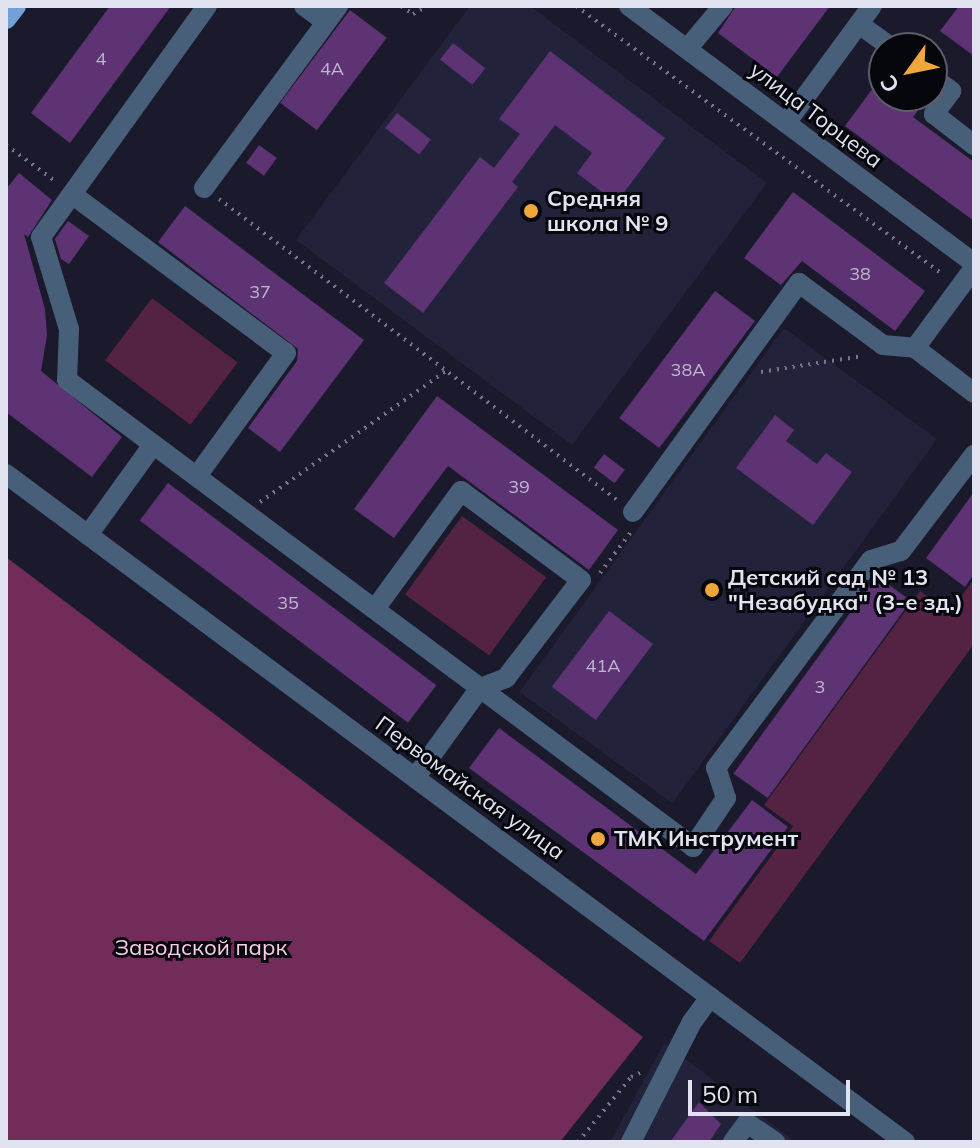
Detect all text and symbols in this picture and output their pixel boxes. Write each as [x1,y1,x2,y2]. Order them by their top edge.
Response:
north arrow [868,32,948,112]
house number: 4 [96,48,106,70]
street label: улица Торцева [745,57,887,173]
house number: 4А [320,58,344,80]
text: С [874,70,905,98]
place label: Средняя школа № 9 [547,185,668,236]
marker: Средняя школа № 9 [522,202,540,220]
house number: 38 [849,263,871,285]
house number: 37 [249,281,271,303]
house number: 38А [671,359,705,381]
house number: 39 [508,476,530,498]
place label: Детский сад № 13 "Незабудка" (3-е зд.) [728,564,963,616]
marker: Детский сад № 13 "Незабудка" (3-е зд.) [703,581,721,599]
house number: 35 [277,592,299,614]
house number: 41А [586,655,620,677]
house number: 3 [815,676,825,698]
street label: Первомайская улица [370,711,570,865]
place label: ТМК Инструмент [614,826,798,852]
marker: ТМК Инструмент [589,830,607,848]
park label: Заводской парк [115,935,287,961]
scale bar [692,1064,854,1114]
text: 50 m [702,1079,758,1109]

